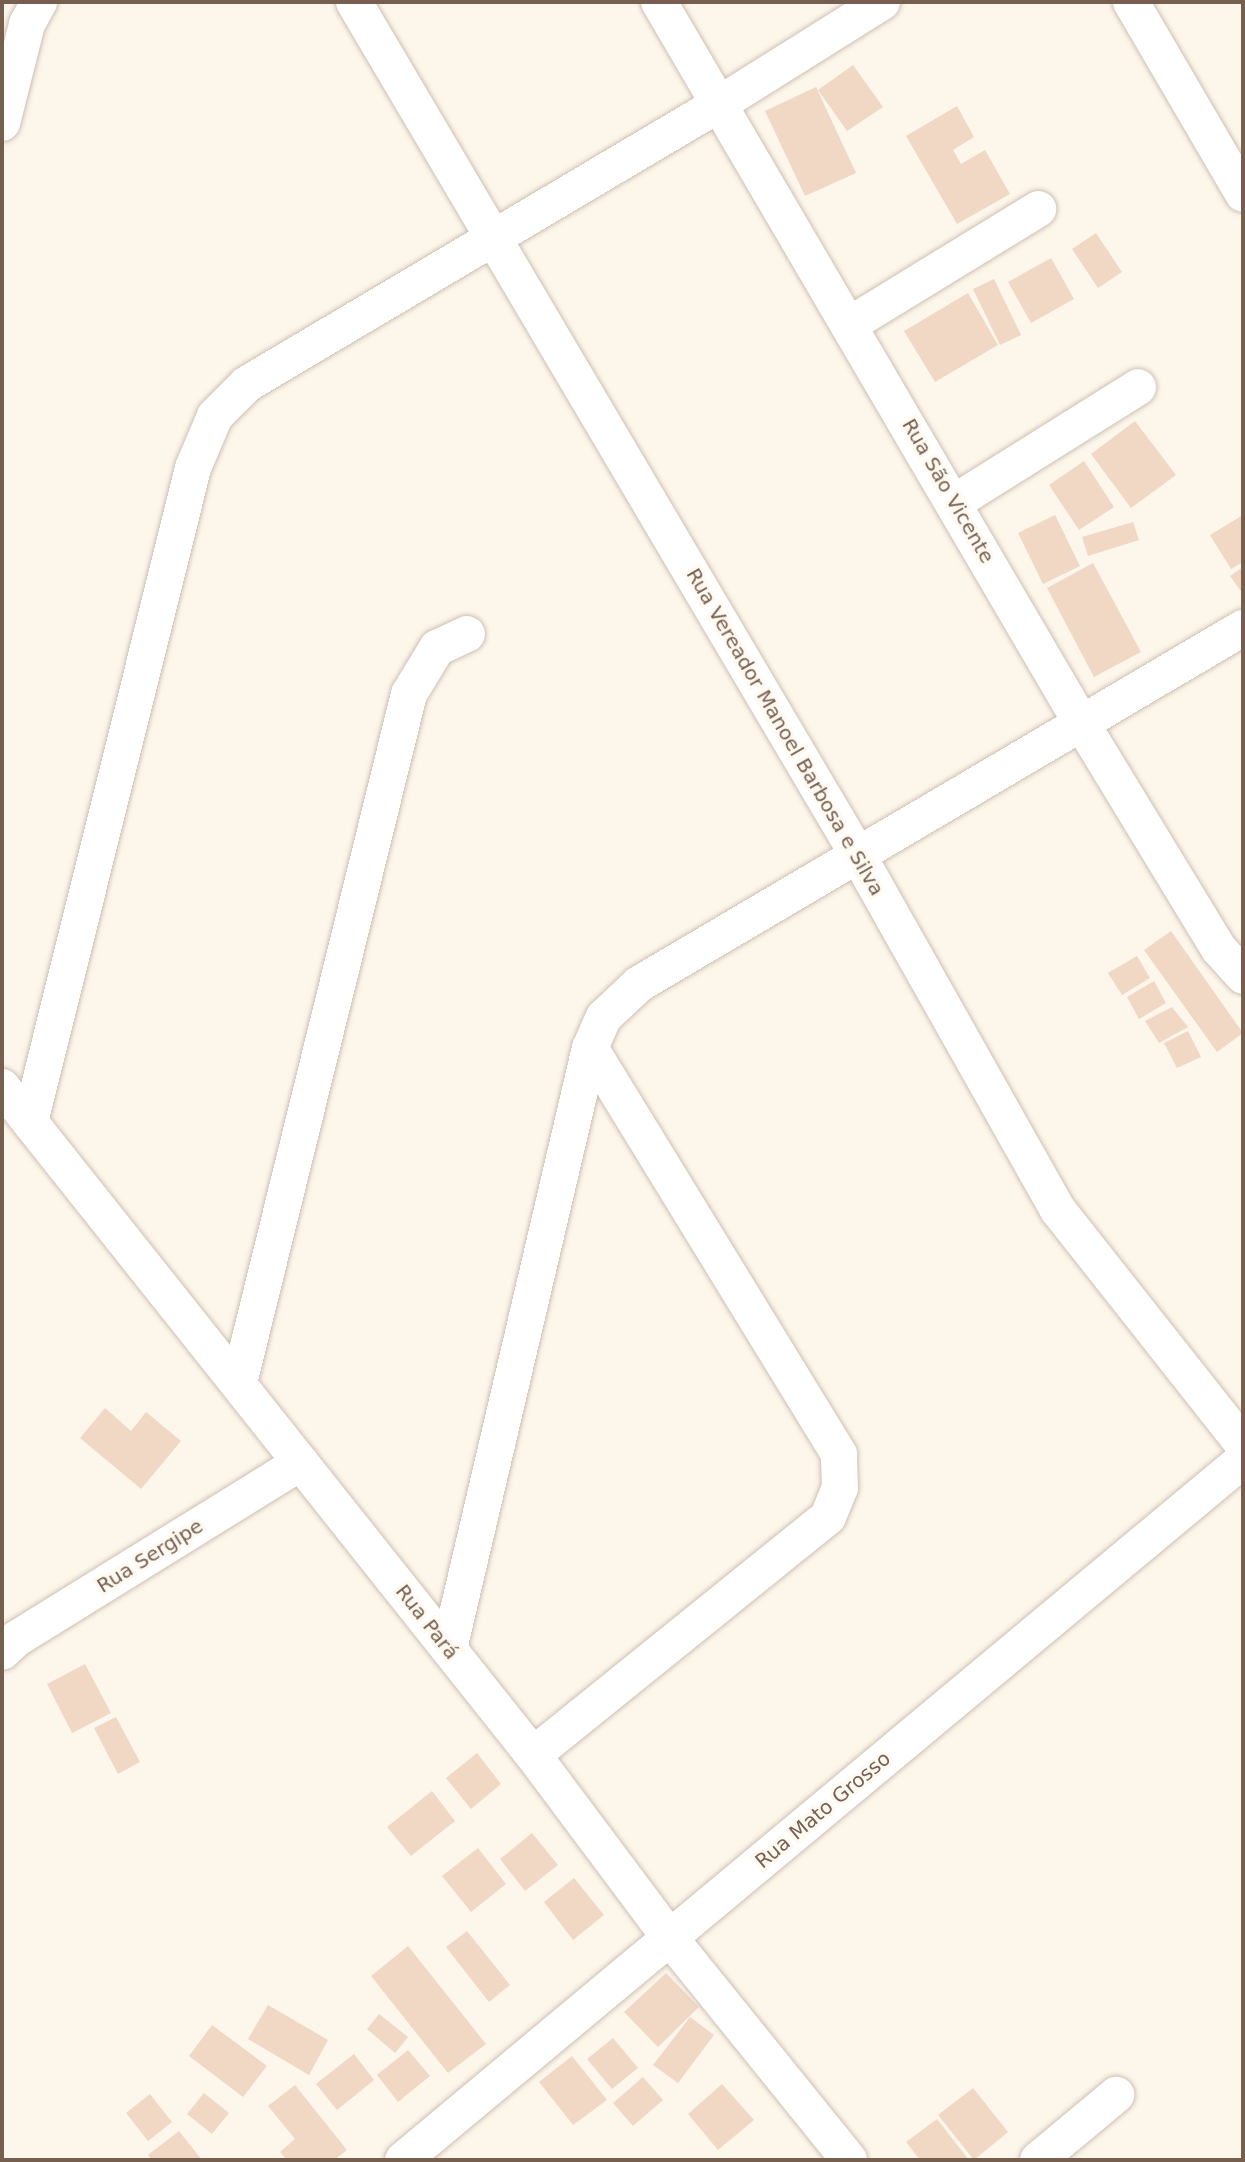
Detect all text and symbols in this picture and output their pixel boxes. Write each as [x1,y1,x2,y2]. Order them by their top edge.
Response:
street label: Rua São Vicente [897,415,999,567]
street label: Rua Vereador Manoel Barbosa e Silva [681,564,889,900]
street label: Rua Sergipe [93,1514,207,1598]
street label: Rua Pará [390,1580,464,1664]
street label: Rua Mato Grosso [751,1747,895,1873]

